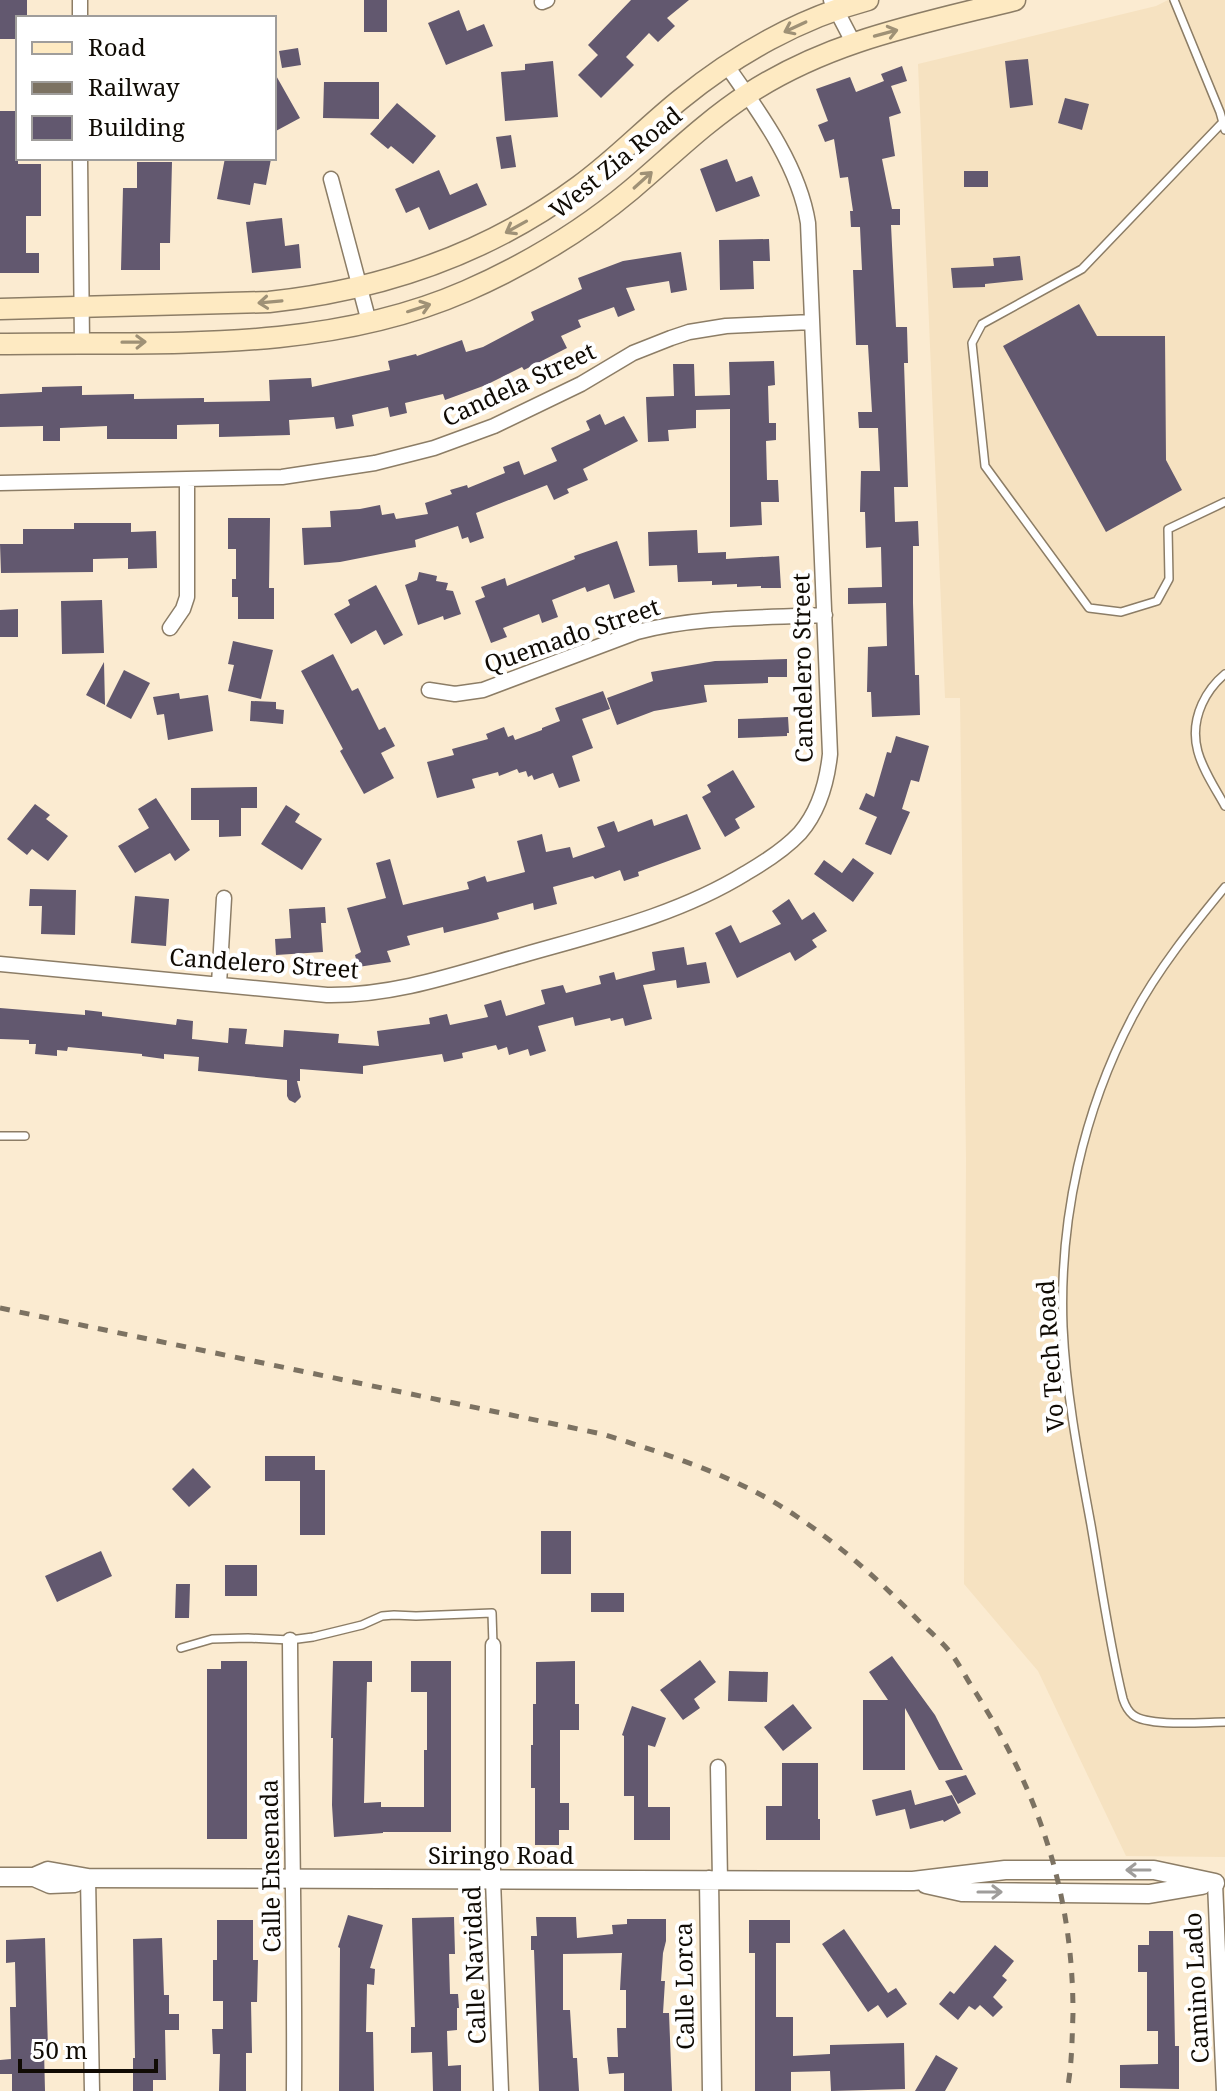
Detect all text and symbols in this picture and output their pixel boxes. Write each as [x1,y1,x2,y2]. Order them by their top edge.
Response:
legend [16,16,276,160]
one-way arrow [783,20,807,35]
one-way arrow [873,24,899,39]
text: Road [88,30,146,63]
text: Railway [88,70,180,103]
street label: West Zia Road [542,98,688,225]
text: Building [88,110,185,143]
one-way arrow [632,171,652,189]
one-way arrow [505,219,529,235]
one-way arrow [257,295,284,310]
one-way arrow [406,300,431,315]
one-way arrow [120,334,147,350]
street label: Candela Street [436,334,600,434]
street label: Candelero Street [783,573,820,763]
street label: Quemado Street [479,589,664,680]
street label: Candelero Street [168,939,360,986]
street label: Vo Tech Road [1028,1279,1071,1433]
street label: Calle Ensenada [251,1779,288,1953]
street label: Siringo Road [428,1838,574,1871]
one-way arrow [1125,1862,1152,1878]
one-way arrow [976,1884,1003,1900]
street label: Calle Navidad [454,1885,493,2045]
street label: Camino Lado [1175,1912,1216,2064]
street label: Calle Lorca [666,1922,701,2050]
scale bar [20,2023,156,2073]
text: 50 m [32,2033,88,2066]

